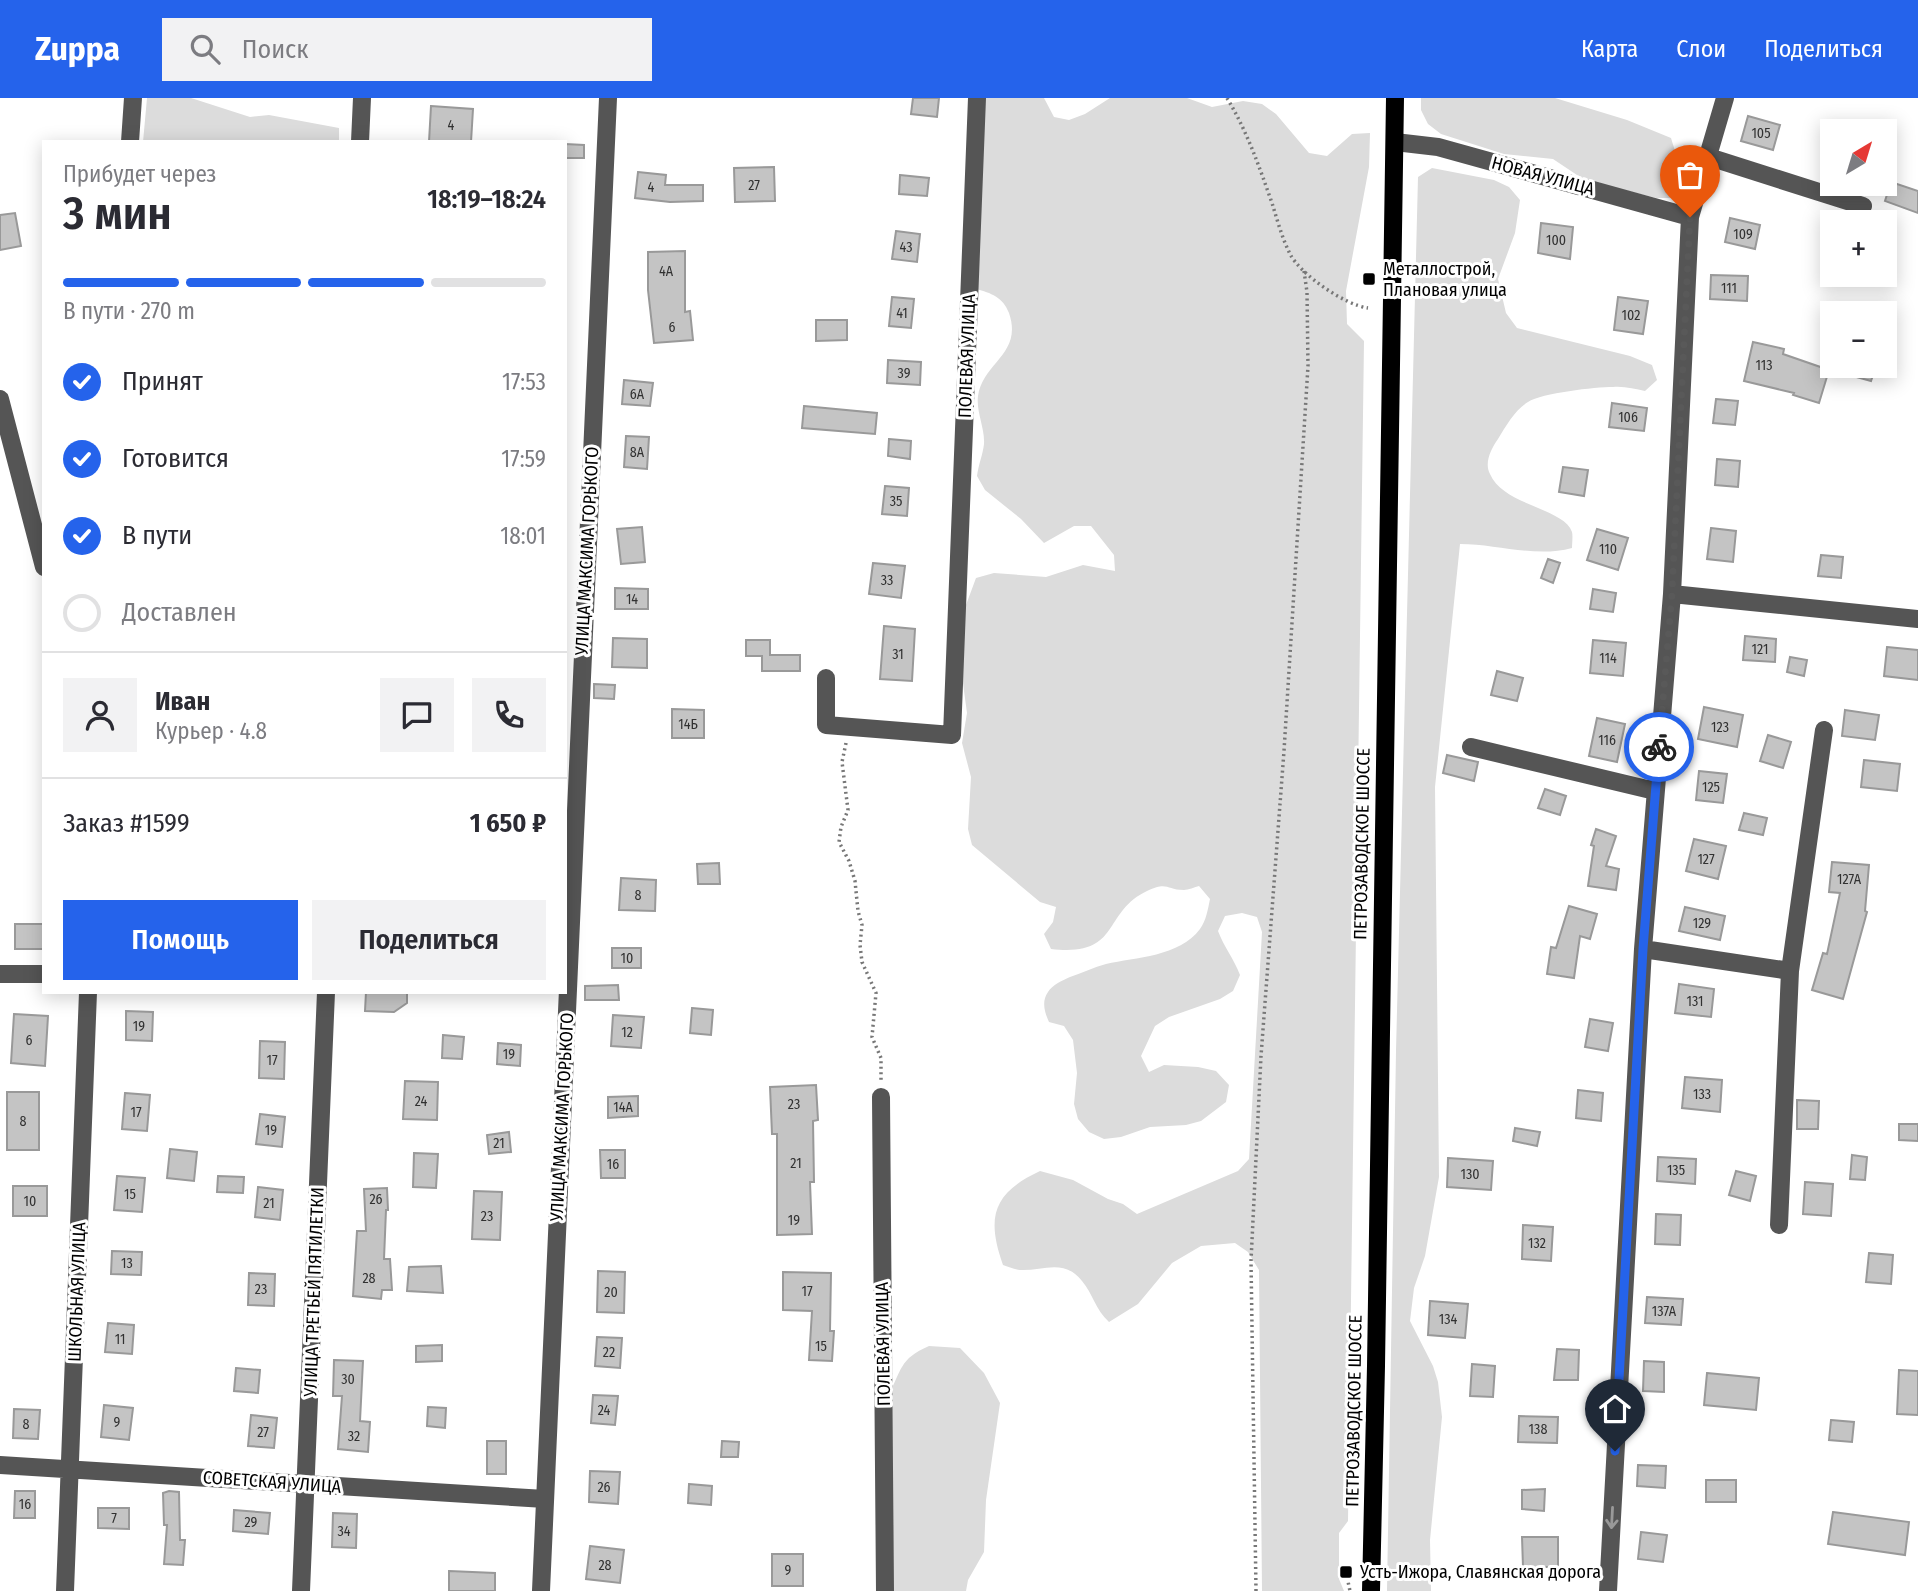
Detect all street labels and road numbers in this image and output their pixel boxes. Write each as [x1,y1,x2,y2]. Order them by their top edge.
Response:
street label: НОВАЯ УЛИЦА [1489,152,1597,200]
street label: ПОЛЕВАЯ УЛИЦА [954,293,980,419]
street label: УЛИЦА МАКСИМА ГОРЬКОГО [570,446,603,657]
street label: ПЕТРОЗАВОДСКОЕ ШОССЕ [1349,748,1375,940]
street label: УЛИЦА МАКСИМА ГОРЬКОГО [545,1012,578,1223]
street label: УЛИЦА ТРЕТЬЕЙ ПЯТИЛЕТКИ [299,1187,329,1398]
street label: ШКОЛЬНАЯ УЛИЦА [64,1221,90,1362]
street label: ПОЛЕВАЯ УЛИЦА [871,1281,895,1406]
street label: ПЕТРОЗАВОДСКОЕ ШОССЕ [1341,1315,1367,1507]
street label: СОВЕТСКАЯ УЛИЦА [202,1466,342,1498]

